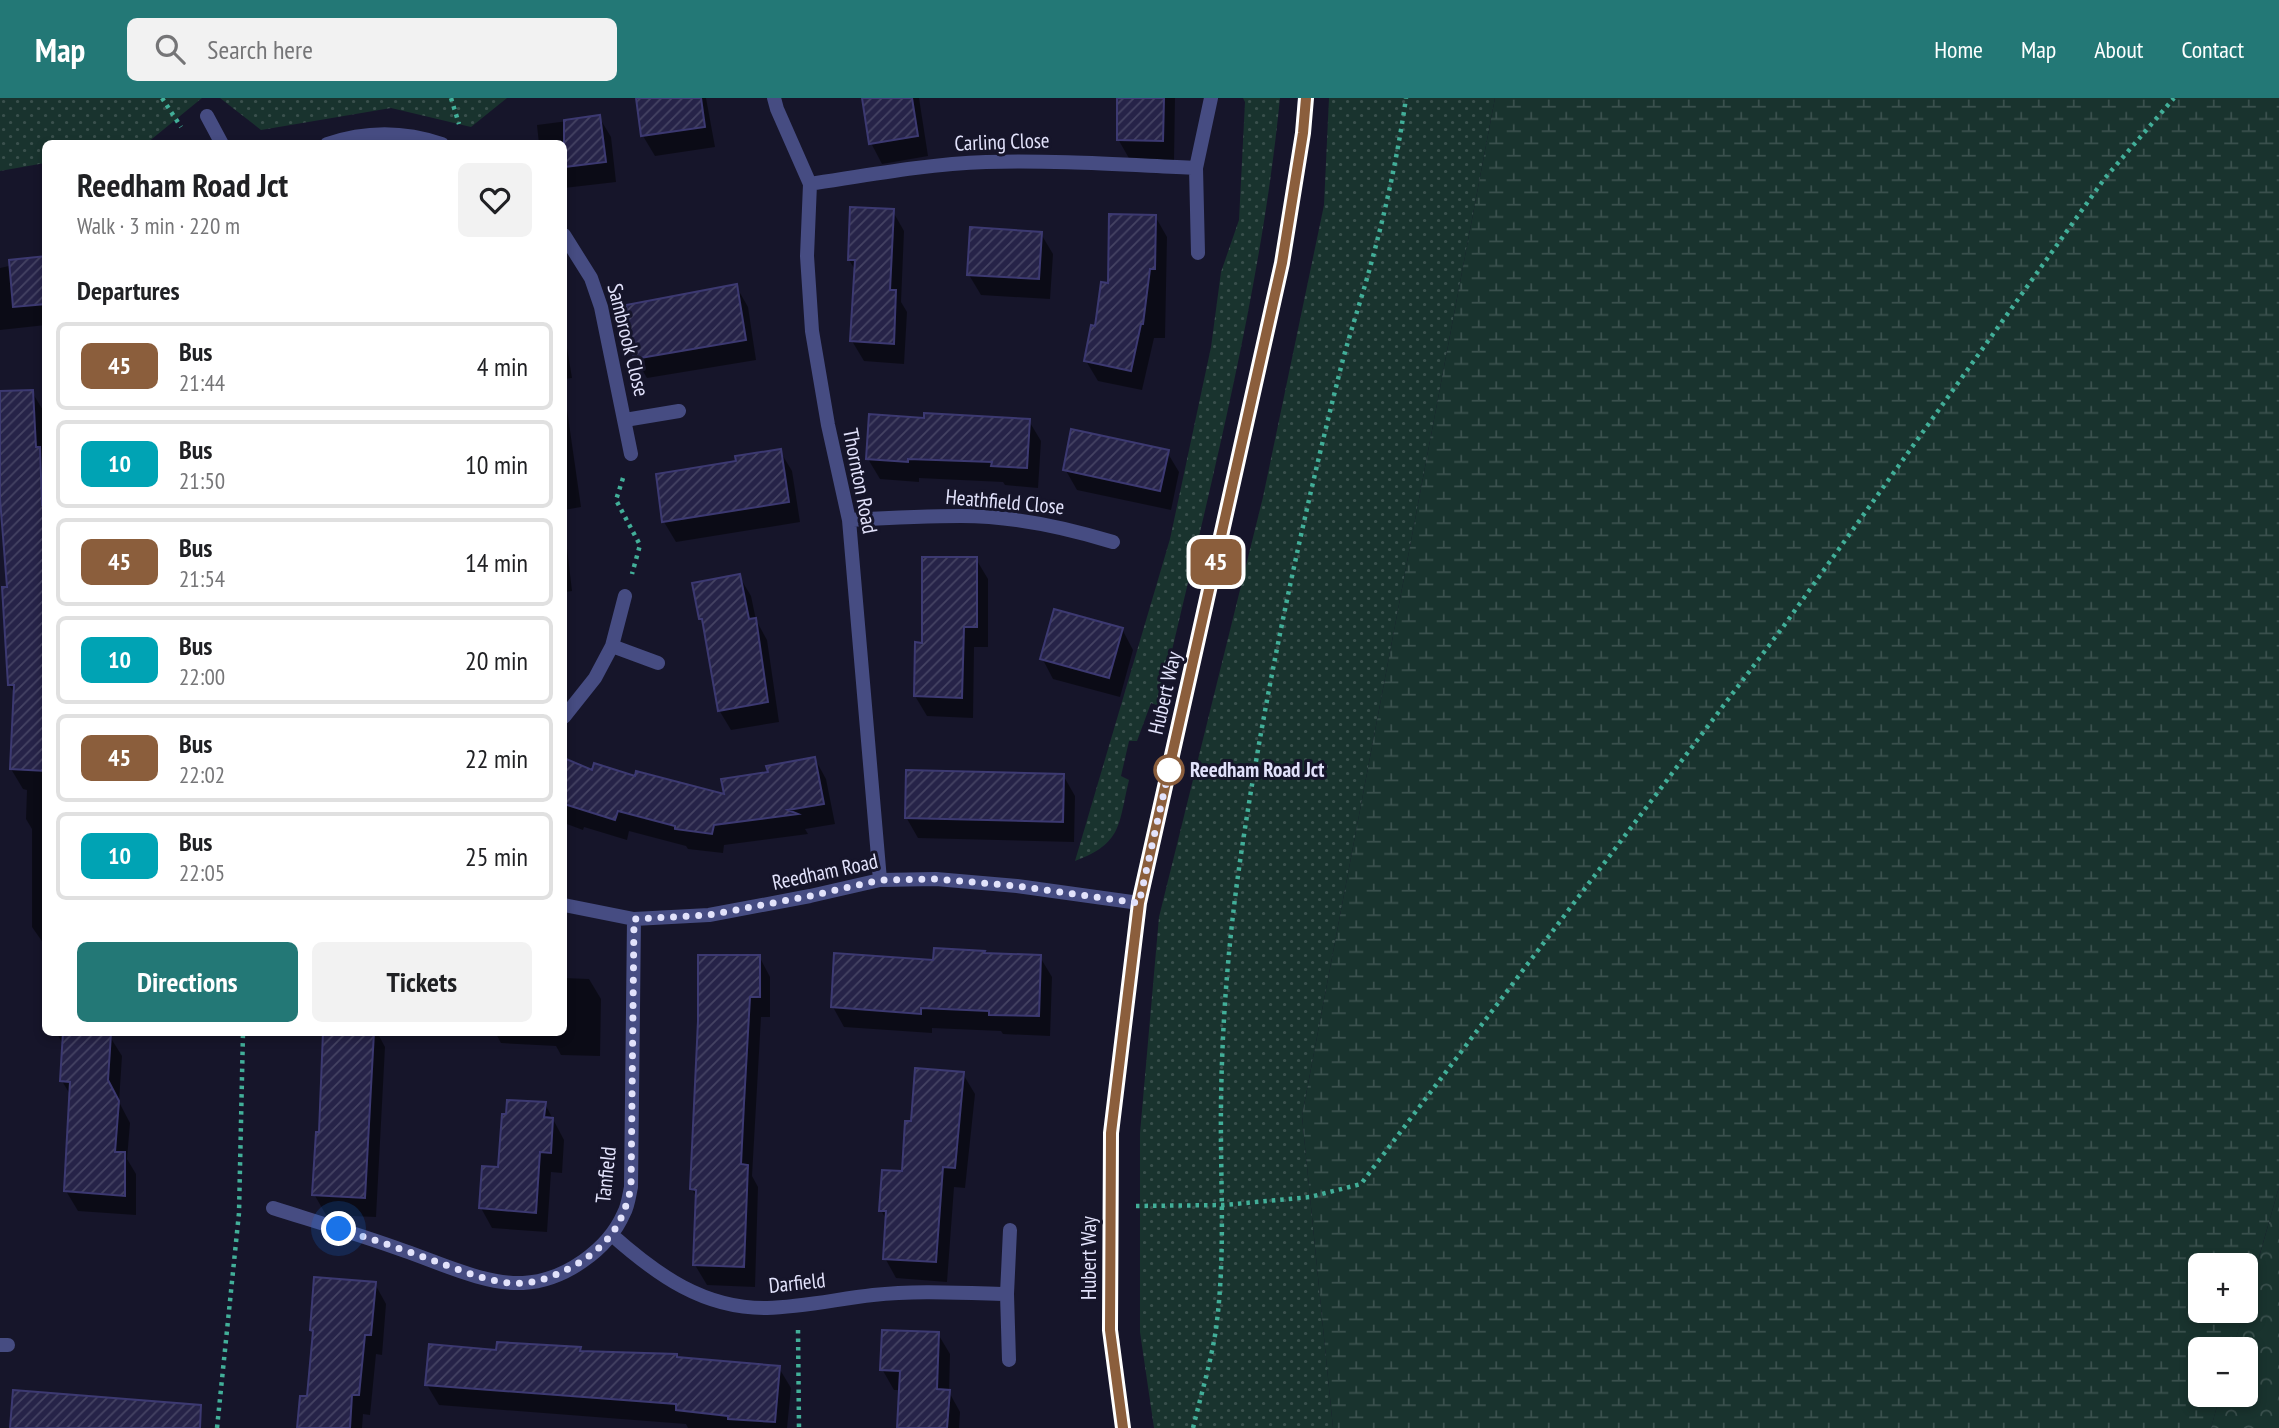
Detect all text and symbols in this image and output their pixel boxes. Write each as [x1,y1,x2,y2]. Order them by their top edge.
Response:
search box [127,18,617,81]
text: Map [35,28,85,71]
icon: search [151,30,189,68]
text: Search here [207,33,313,66]
text: Home [1934,34,1983,65]
text: Map [2021,34,2056,65]
text: About [2094,34,2143,65]
text: Contact [2181,34,2244,65]
street label: Carling Close [954,126,1050,157]
text: Reedham Road Jct [77,163,288,206]
button: heart [458,163,532,237]
text: Walk · 3 min · 220 m [77,211,240,240]
text: Departures [77,274,180,307]
street label: Sambrook Close [601,281,656,399]
text: Bus [179,335,212,368]
text: 45 [108,350,131,381]
text: 4 min [477,350,528,383]
text: 21:44 [179,368,225,397]
street label: Thornton Road [837,426,884,536]
text: Bus [179,433,212,466]
text: 10 [108,448,131,479]
text: 10 min [465,448,528,481]
text: 21:50 [179,466,225,495]
street label: Heathfield Close [945,483,1065,520]
text: Bus [179,531,212,564]
line badge: 45 [1184,539,1248,585]
text: 45 [108,546,131,577]
text: 14 min [465,546,528,579]
text: 45 [1205,546,1227,577]
text: 21:54 [179,564,225,593]
text: Bus [179,629,212,662]
text: 10 [108,644,131,675]
text: 20 min [465,644,528,677]
street label: Hubert Way [1142,649,1187,737]
text: 22:00 [179,662,225,691]
text: Bus [179,727,212,760]
text: 45 [108,742,131,773]
text: 22 min [465,742,528,775]
marker: Reedham Road Jct [1154,755,1184,785]
place label: Reedham Road Jct [1190,756,1324,783]
text: 22:02 [179,760,225,789]
text: Bus [179,825,212,858]
text: 10 [108,840,131,871]
text: 25 min [465,840,528,873]
street label: Reedham Road [770,847,880,896]
text: 22:05 [179,858,225,887]
button: Directions [77,942,298,1022]
button: Tickets [312,942,532,1022]
street label: Tanfield [589,1145,622,1205]
your location [321,1211,356,1246]
street label: Hubert Way [1075,1216,1102,1300]
map controls [2188,1253,2258,1407]
button: + [2188,1253,2258,1323]
street label: Darfield [767,1266,827,1299]
button: − [2188,1337,2258,1407]

